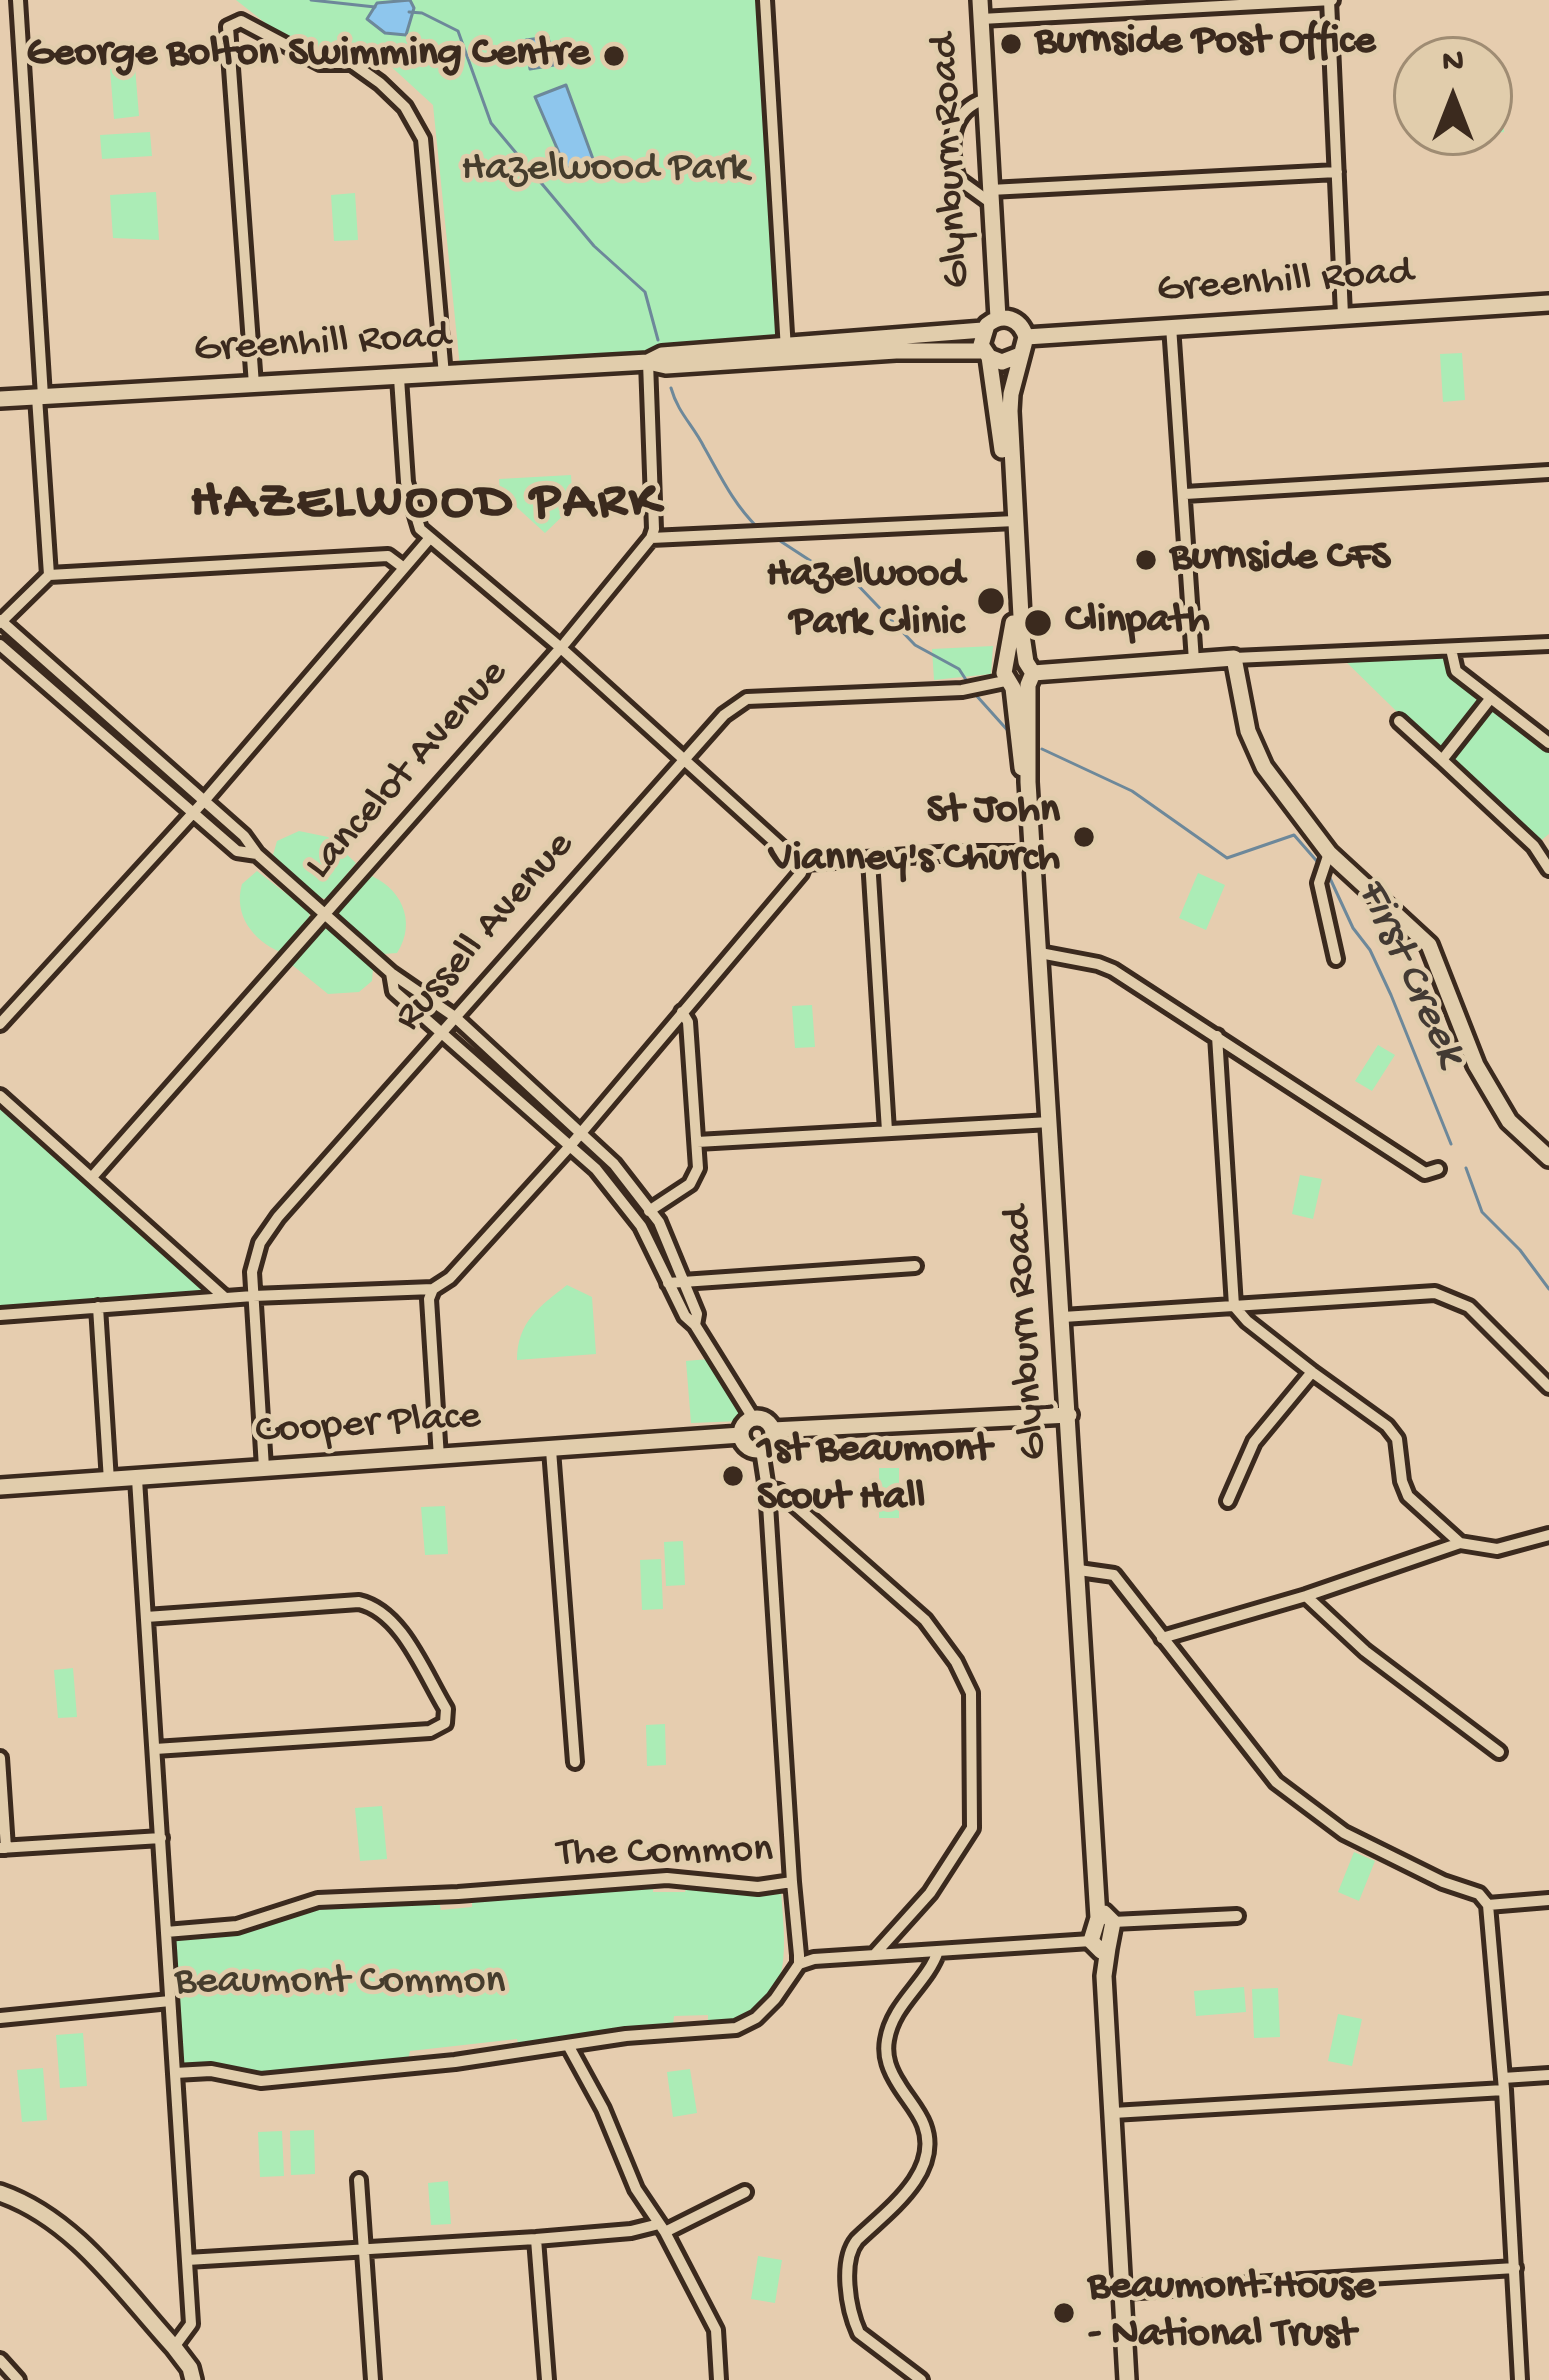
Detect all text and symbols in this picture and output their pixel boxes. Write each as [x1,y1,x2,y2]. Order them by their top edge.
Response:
place label: Burnside Post Office [1035,19,1375,69]
place label: George Bolton Swimming Centre [27,31,590,81]
marker: Burnside Post Office [998,31,1024,57]
street label: Glynburn Road [921,32,985,290]
north arrow [1393,36,1513,156]
marker: George Bolton Swimming Centre [601,43,627,69]
text: N [1442,44,1464,82]
park label: Hazelwood Park [461,146,749,196]
street label: Greenhill Road [1155,249,1415,317]
street label: Greenhill Road [193,313,451,377]
district label: HAZELWOOD PARK [190,474,662,538]
place label: Burnside CFS [1170,535,1391,585]
marker: Burnside CFS [1133,547,1159,573]
place label: Hazelwood Park Clinic [767,552,964,650]
marker: Hazelwood Park Clinic [975,585,1007,617]
place label: Clinpath [1065,598,1210,648]
marker: Clinpath [1022,607,1054,639]
street label: Lancelot Avenue [296,650,520,892]
place label: St John Vianney's Church [769,788,1060,886]
street label: Russell Avenue [385,822,587,1044]
marker: St John Vianney's Church [1071,824,1097,850]
water label: First Creek [1341,870,1475,1076]
street label: Glynburn Road [994,1204,1062,1462]
street label: Cooper Place [254,1393,482,1459]
place label: 1st Beaumont Scout Hall [757,1427,991,1526]
marker: 1st Beaumont Scout Hall [720,1463,746,1489]
street label: The Common [556,1827,774,1881]
park label: Beaumont Common [175,1959,505,2009]
place label: Beaumont House - National Trust [1088,2264,1375,2362]
marker: Beaumont House - National Trust [1051,2300,1077,2326]

